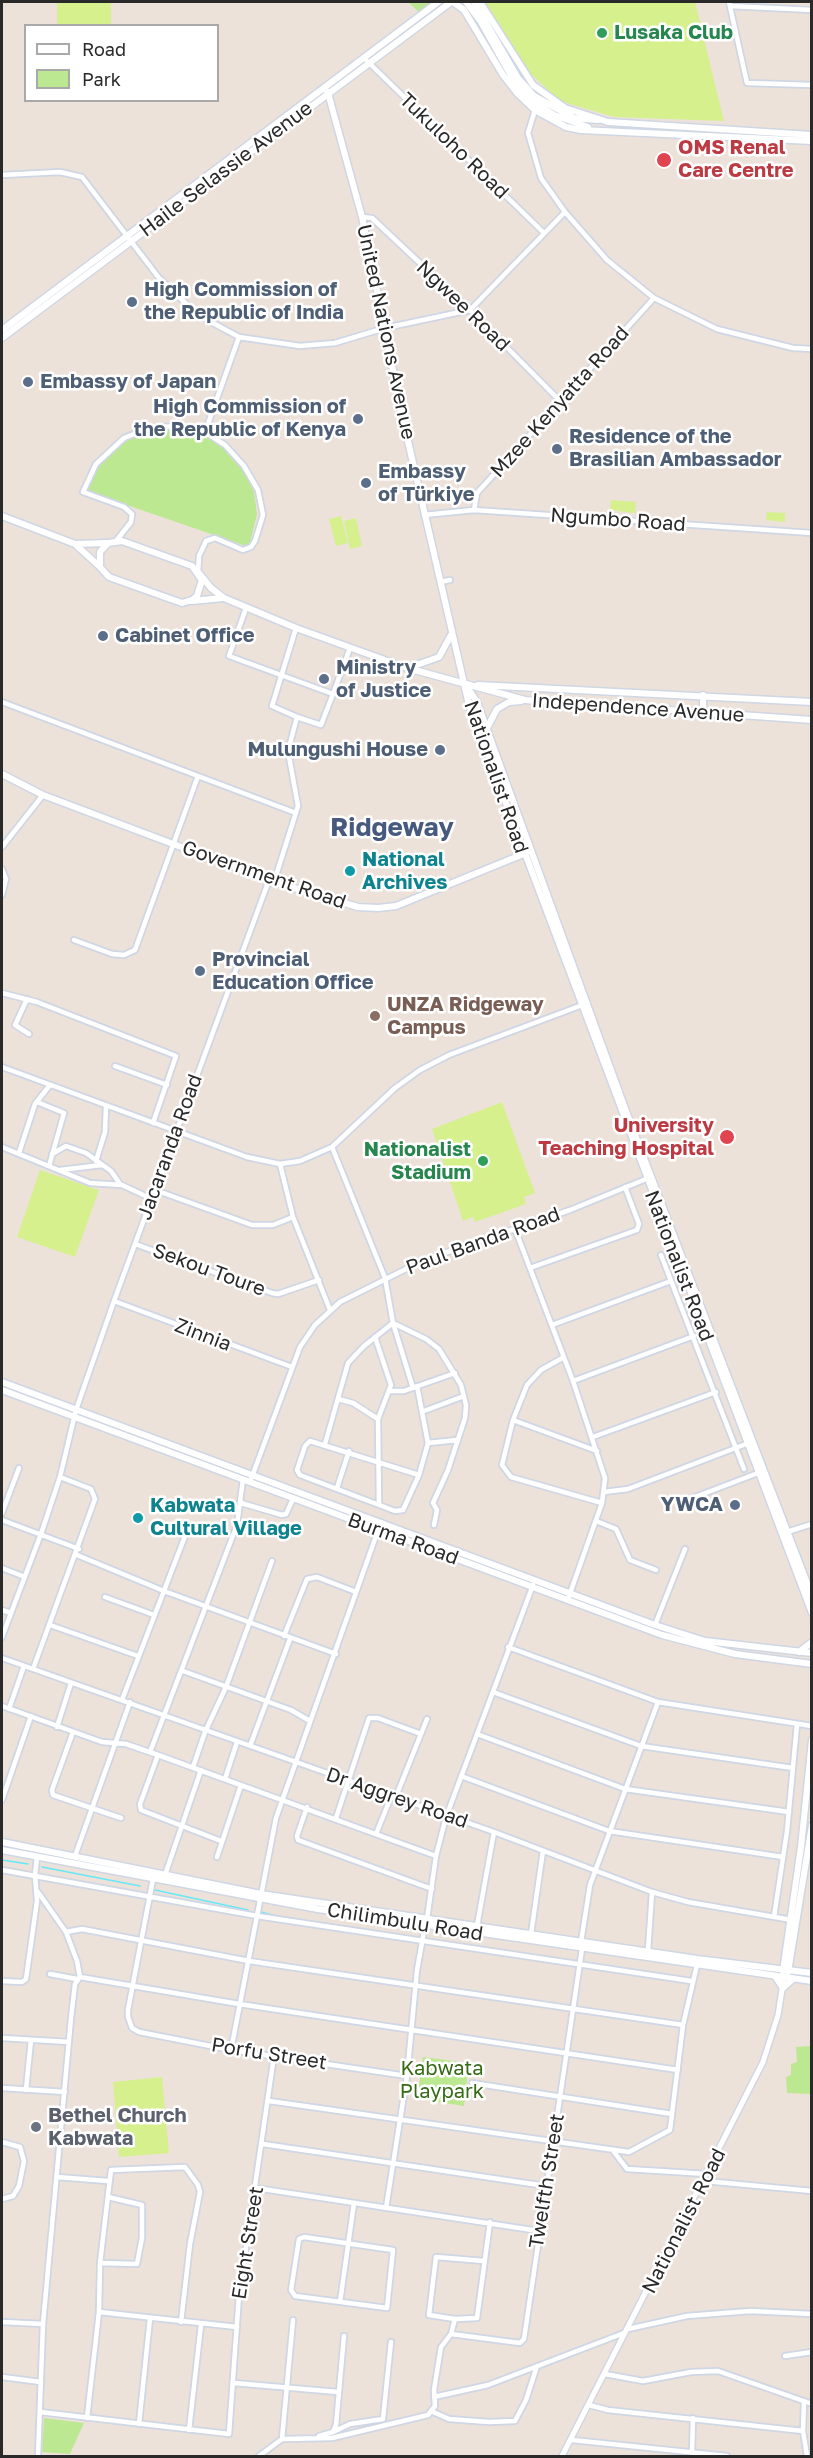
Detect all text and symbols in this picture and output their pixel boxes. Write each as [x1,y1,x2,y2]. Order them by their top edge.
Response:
place label: Lusaka Club [614,21,733,45]
legend [24,24,219,102]
marker: Lusaka Club [595,26,609,40]
text: Road [82,38,126,60]
text: Park [82,68,121,90]
street label: Tukuloho Road [394,88,514,204]
street label: Haile Selassie Avenue [135,96,317,242]
place label: OMS Renal Care Centre [678,136,794,183]
marker: OMS Renal Care Centre [655,151,673,169]
street label: United Nations Avenue [351,222,421,442]
street label: Ngwee Road [411,255,515,357]
place label: High Commission of the Republic of India [144,278,344,325]
marker: High Commission of the Republic of India [125,295,139,309]
street label: Mzee Kenyatta Road [486,321,634,483]
place label: Embassy of Japan [40,370,216,394]
marker: Embassy of Japan [21,375,35,389]
place label: High Commission of the Republic of Kenya [134,395,346,442]
marker: High Commission of the Republic of Kenya [351,412,365,426]
place label: Residence of the Brasilian Ambassador [569,425,781,472]
marker: Residence of the Brasilian Ambassador [550,442,564,456]
place label: Embassy of Türkiye [378,460,475,507]
marker: Embassy of Türkiye [359,476,373,490]
street label: Ngumbo Road [550,503,686,537]
place label: Cabinet Office [115,624,255,648]
marker: Cabinet Office [96,629,110,643]
place label: Ministry of Justice [336,656,431,703]
marker: Ministry of Justice [317,672,331,686]
street label: Independence Avenue [531,689,745,727]
street label: Nationalist Road [459,698,533,856]
place label: Mulungushi House [248,738,428,762]
marker: Mulungushi House [433,743,447,757]
district label: Ridgeway [330,812,454,844]
street label: Government Road [179,836,349,914]
place label: National Archives [362,848,447,895]
marker: National Archives [343,864,357,878]
place label: Provincial Education Office [212,948,373,995]
marker: Provincial Education Office [193,964,207,978]
place label: UNZA Ridgeway Campus [387,993,544,1040]
marker: UNZA Ridgeway Campus [368,1009,382,1023]
street label: Jacaranda Road [132,1071,208,1223]
place label: University Teaching Hospital [538,1114,714,1161]
marker: University Teaching Hospital [718,1128,736,1146]
place label: Nationalist Stadium [364,1138,471,1185]
marker: Nationalist Stadium [476,1154,490,1168]
street label: Nationalist Road [639,1187,719,1345]
street label: Paul Banda Road [403,1202,563,1280]
street label: Sekou Toure [149,1238,269,1302]
street label: Zinnia [171,1313,235,1357]
place label: YWCA [661,1493,723,1517]
place label: Kabwata Cultural Village [150,1494,302,1541]
marker: YWCA [728,1498,742,1512]
street label: Burma Road [344,1508,462,1570]
marker: Kabwata Cultural Village [131,1511,145,1525]
street label: Dr Aggrey Road [323,1762,471,1834]
street label: Chilimbulu Road [325,1898,485,1946]
street label: Porfu Street [209,2033,329,2075]
park label: Kabwata Playpark [400,2057,484,2104]
place label: Bethel Church Kabwata [48,2104,187,2151]
street label: Twelfth Street [524,2112,570,2250]
marker: Bethel Church Kabwata [29,2120,43,2134]
street label: Nationalist Road [637,2144,731,2298]
street label: Eight Street [227,2185,269,2301]

